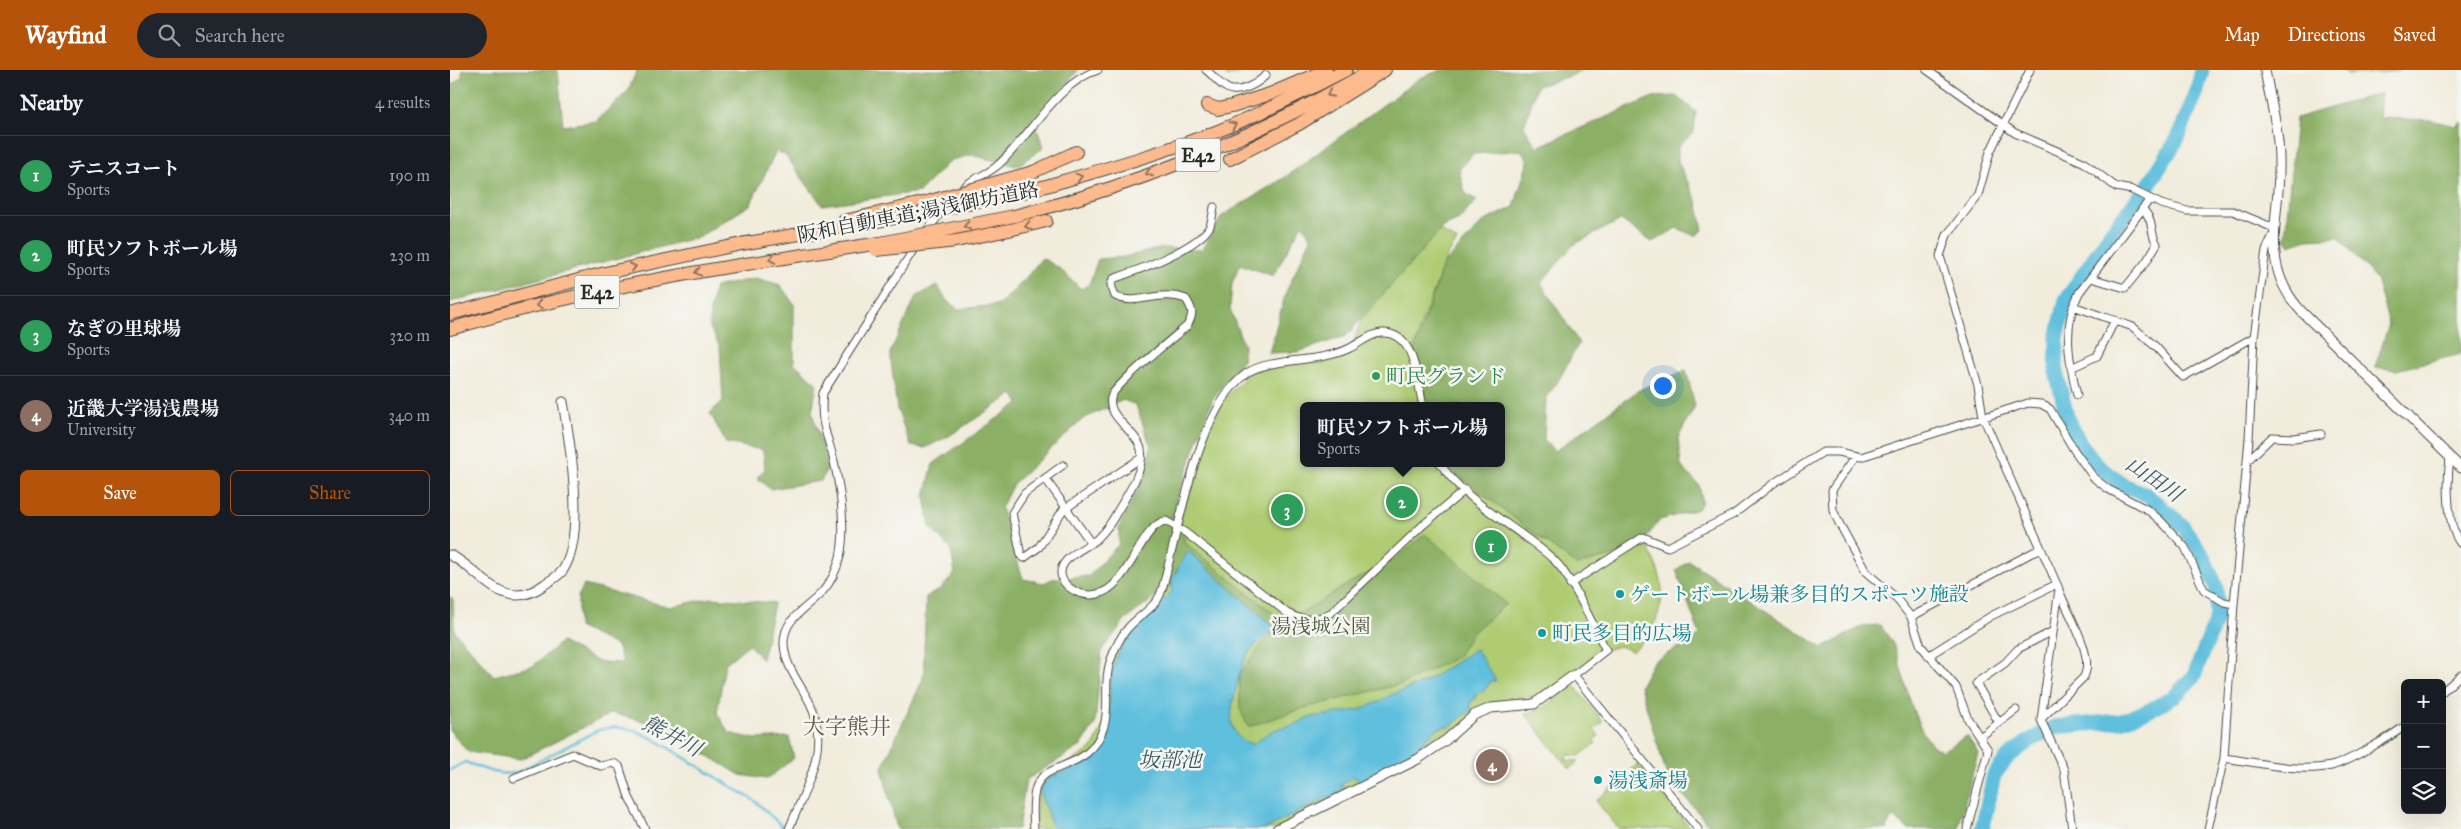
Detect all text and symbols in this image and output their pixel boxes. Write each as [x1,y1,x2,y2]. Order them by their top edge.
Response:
search box [137,13,487,58]
text: Wayfind [25,20,107,50]
icon: search [155,21,183,49]
text: Search here [195,24,285,47]
text: Map [2224,24,2260,46]
text: Directions [2288,24,2365,46]
text: Saved [2393,24,2436,46]
one-way arrow [1326,88,1335,98]
text: Nearby [20,90,83,116]
text: 4 results [375,93,430,112]
one-way arrow [1228,120,1236,130]
road number: E42 [1176,138,1220,172]
text: テニスコート [67,157,180,180]
text: 1 [33,166,39,185]
text: 190 m [389,166,430,185]
one-way arrow [1145,167,1154,177]
one-way arrow [1074,172,1082,182]
street label: 阪和自動車道;湯浅御坊道路 [795,177,1041,247]
text: Sports [67,180,110,199]
one-way arrow [962,220,971,231]
one-way arrow [1023,220,1032,231]
text: 町民ソフトボール場 [67,237,238,260]
text: 2 [32,246,40,265]
text: 230 m [390,246,430,265]
one-way arrow [768,254,776,264]
text: Sports [67,260,110,279]
one-way arrow [628,262,637,273]
one-way arrow [694,266,703,277]
road number: E42 [574,276,620,308]
one-way arrow [534,299,543,310]
text: なぎの里球場 [67,317,181,340]
text: 3 [33,326,39,345]
text: 320 m [390,326,430,345]
text: Sports [67,340,110,359]
place label: 町民グランド [1386,364,1506,388]
marker: 町民グランド [1370,370,1382,382]
your location [1650,373,1676,399]
text: 近畿大学湯浅農場 [67,397,219,420]
popup [1300,402,1505,467]
text: 4 [32,406,40,425]
text: 340 m [388,406,430,425]
text: 町民ソフトボール場 [1317,416,1488,439]
text: University [67,420,136,439]
text: Sports [1317,439,1360,458]
water label: 山田川 [2121,451,2189,509]
button: Save [20,470,220,516]
button: Share [230,470,430,516]
pin: 2 [1386,483,1418,521]
pin: 3 [1271,491,1303,529]
pin: 1 [1475,527,1507,565]
place label: ゲートボール場兼多目的スポーツ施設 [1630,582,1969,606]
marker: ゲートボール場兼多目的スポーツ施設 [1614,588,1626,600]
park label: 湯浅城公園 [1271,614,1371,638]
place label: 町民多目的広場 [1552,621,1692,645]
marker: 町民多目的広場 [1536,627,1548,639]
map controls [2401,679,2446,814]
button: + [2401,679,2446,724]
water label: 熊井川 [638,710,708,763]
district label: 大字熊井 [803,713,891,740]
button: − [2401,724,2446,769]
pin: 4 [1476,746,1508,784]
water label: 坂部池 [1139,747,1203,773]
place label: 湯浅斎場 [1608,768,1688,792]
button: layers [2401,769,2446,814]
marker: 湯浅斎場 [1592,774,1604,786]

